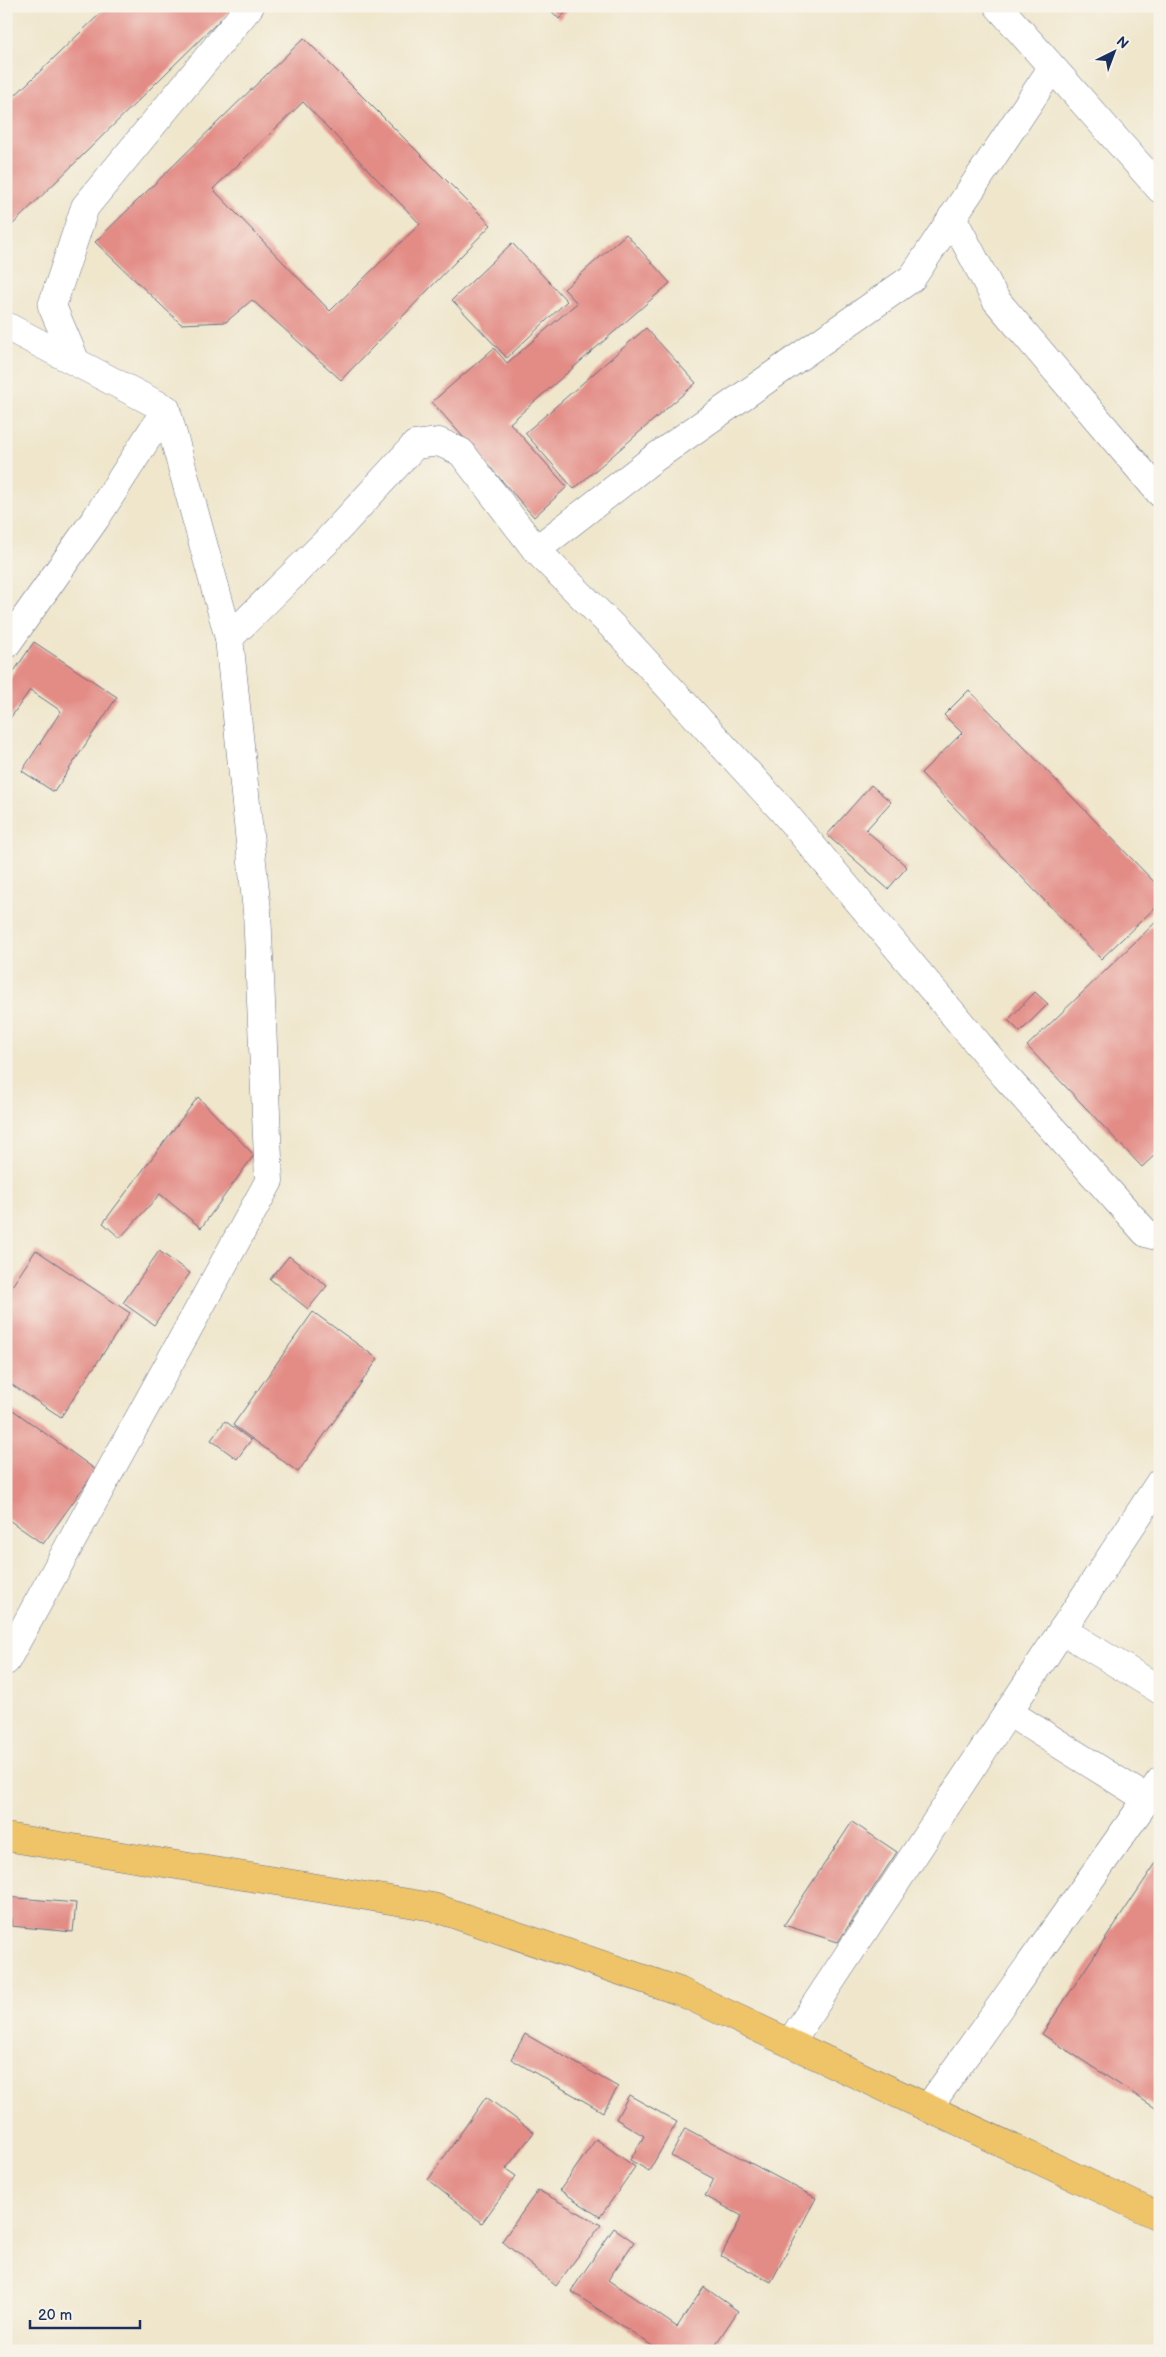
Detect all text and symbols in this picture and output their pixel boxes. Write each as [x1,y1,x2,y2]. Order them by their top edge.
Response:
north arrow [1088,28,1138,78]
text: N [1113,33,1132,53]
scale bar [30,2297,140,2329]
text: 20 m [38,2306,72,2325]

